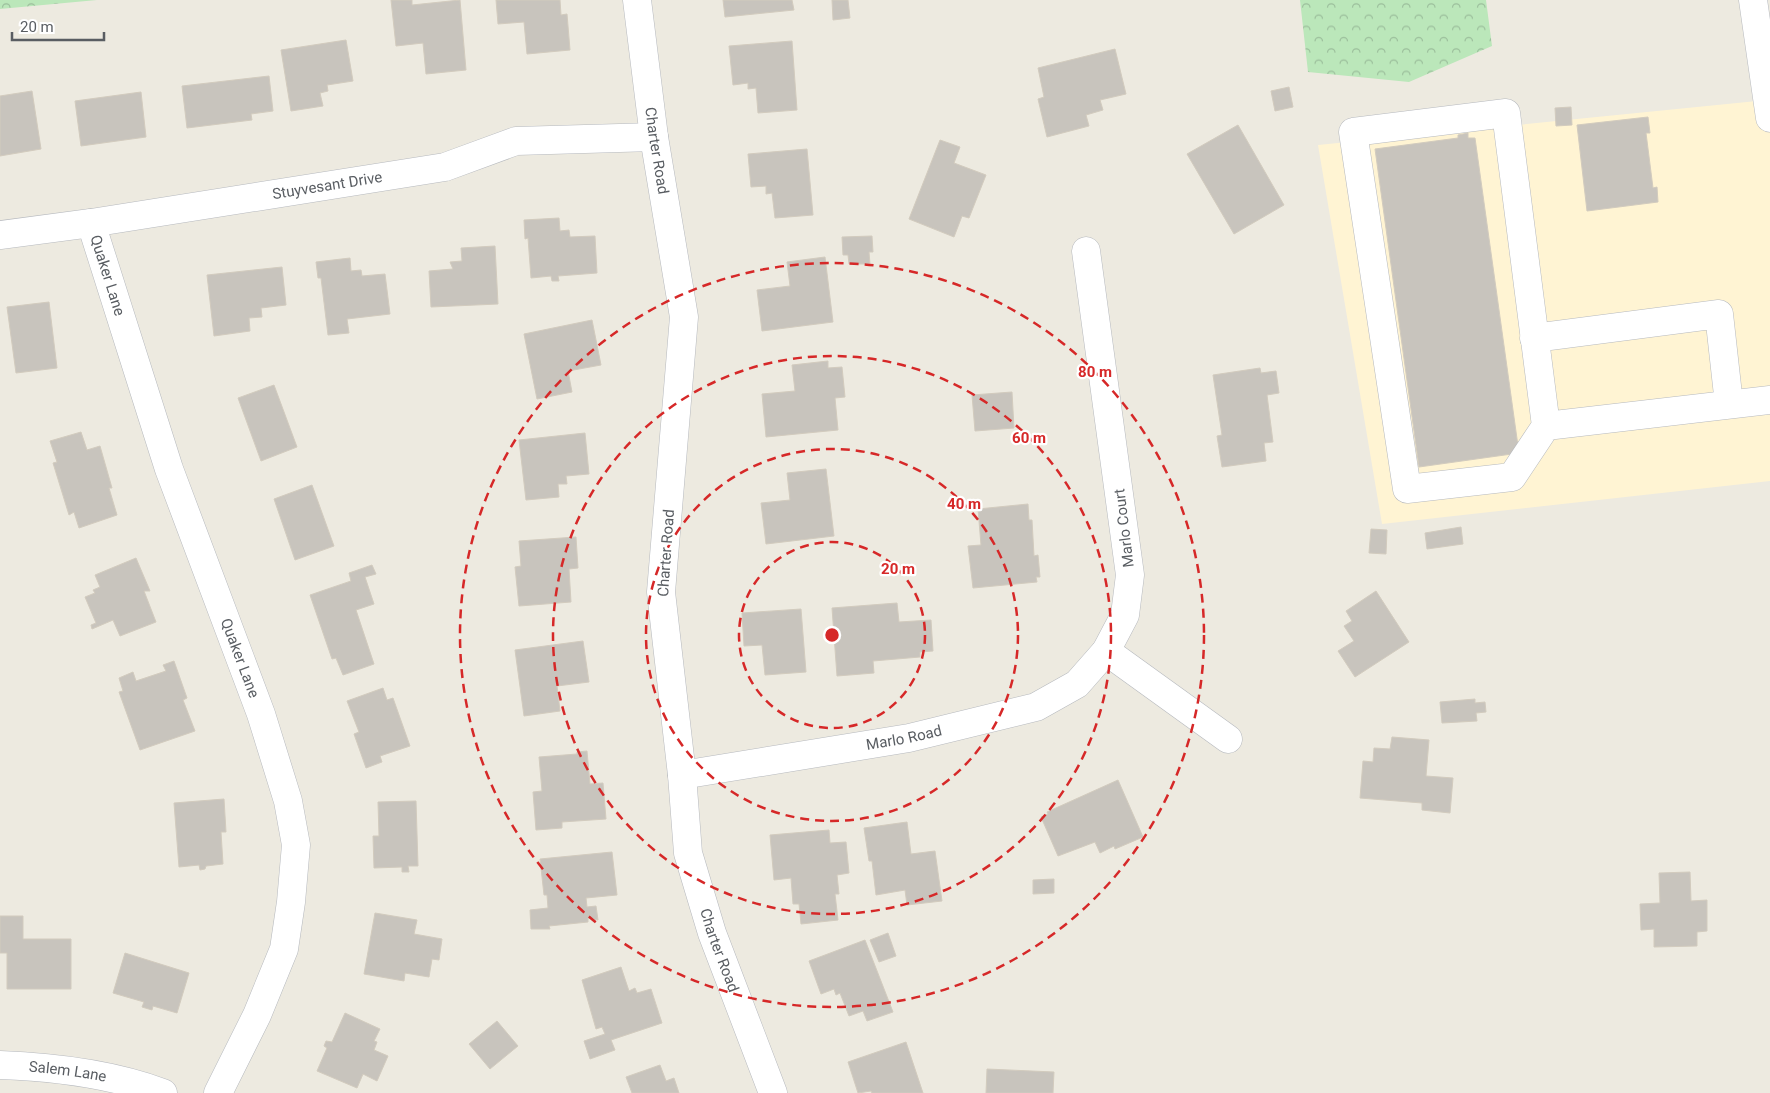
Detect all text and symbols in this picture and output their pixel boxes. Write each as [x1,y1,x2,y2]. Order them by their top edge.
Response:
scale bar [12,10,105,42]
text: 20 m [20,18,54,36]
street label: Charter Road [641,106,672,196]
street label: Stuyvesant Drive [271,168,384,203]
street label: Quaker Lane [86,233,129,318]
text: 80 m [1078,363,1112,381]
text: 60 m [1012,429,1046,447]
street label: Marlo Court [1110,488,1138,568]
text: 40 m [947,495,981,513]
street label: Charter Road [654,509,678,597]
text: 20 m [881,560,915,578]
street label: Quaker Lane [217,616,263,700]
centre of rings [823,626,841,644]
street label: Marlo Road [865,721,944,754]
street label: Charter Road [696,906,743,995]
street label: Salem Lane [28,1058,108,1086]

